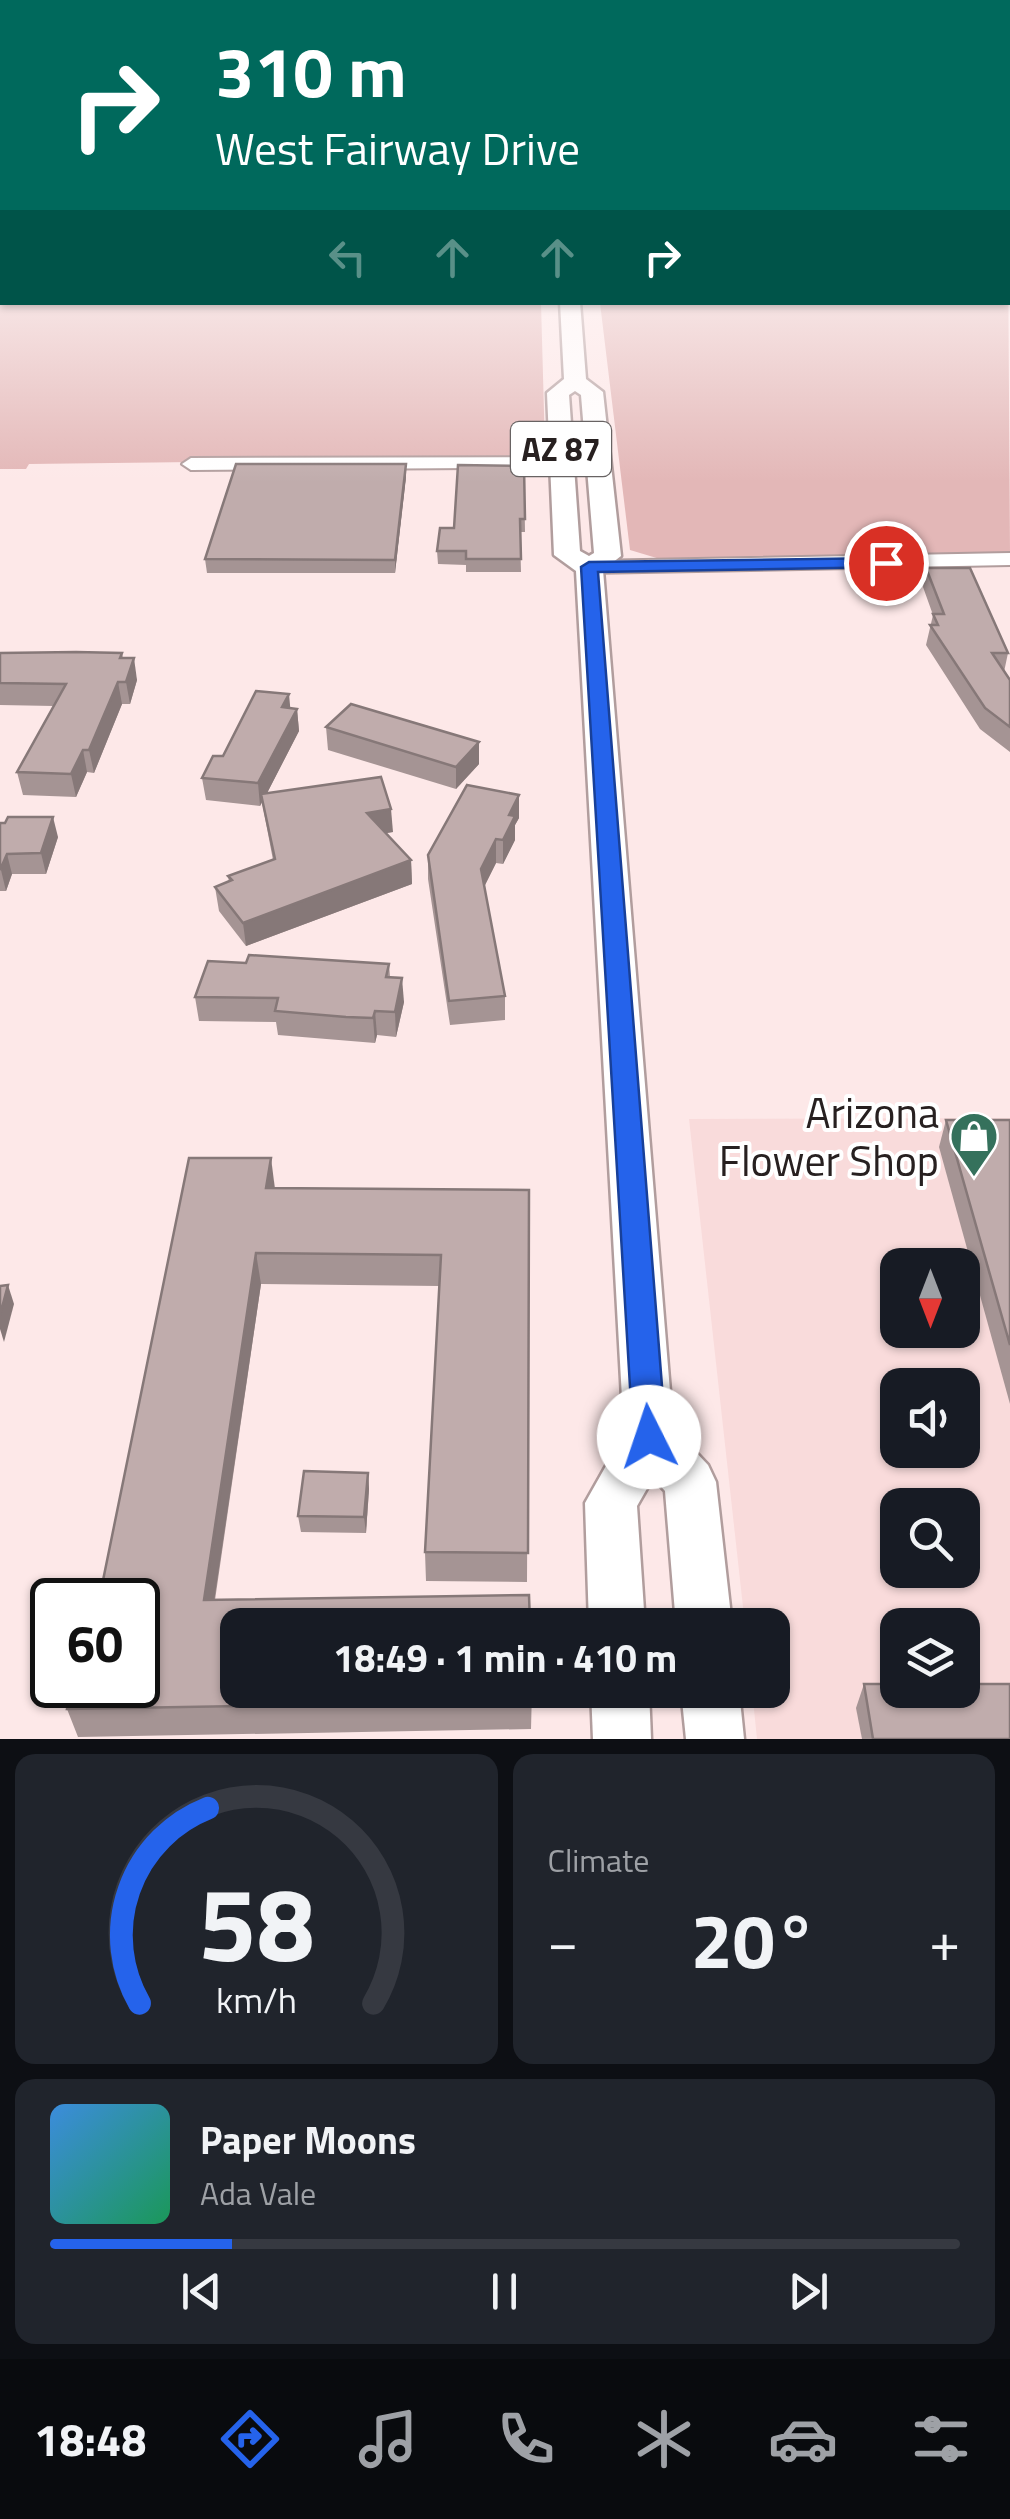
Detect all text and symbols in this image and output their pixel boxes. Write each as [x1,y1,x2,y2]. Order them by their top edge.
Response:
text: 310 m [215,18,407,124]
icon: right [50,40,180,170]
text: West Fairway Drive [215,114,580,182]
icon: left [320,230,375,285]
icon: ahead [425,230,480,285]
icon: ahead [530,230,585,285]
icon: right [635,230,690,285]
road number: AZ 87 [511,422,611,476]
pin [844,521,929,606]
icon: arrive [859,536,914,591]
place label: Arizona Flower Shop [719,1080,939,1192]
shop icon: Arizona Flower Shop [948,1110,1000,1178]
north arrow [880,1248,980,1348]
map controls [880,1248,980,1708]
button: sound [880,1368,980,1468]
position arrow [597,1385,701,1489]
button: search [880,1488,980,1588]
speed limit sign: 60 [30,1578,160,1708]
button: layers [880,1608,980,1708]
text: 18:49 · 1 min · 410 m [333,1629,677,1687]
text: Climate [548,1836,649,1884]
text: 58 [198,1843,314,2001]
text: 20° [691,1883,817,1997]
text: − [548,1899,578,1982]
text: + [929,1899,960,1982]
text: km/h [216,1972,297,2027]
text: Paper Moons [200,2111,416,2169]
text: Ada Vale [200,2169,316,2217]
icon: previous [174,2264,229,2319]
icon: pause [477,2264,532,2319]
icon: next [781,2264,836,2319]
icon: directions [215,2404,285,2474]
icon: music [353,2404,423,2474]
icon: phone [491,2404,561,2474]
icon: climate [629,2404,699,2474]
icon: car [768,2404,838,2474]
icon: filters [906,2404,976,2474]
text: 18:48 [34,2405,146,2473]

